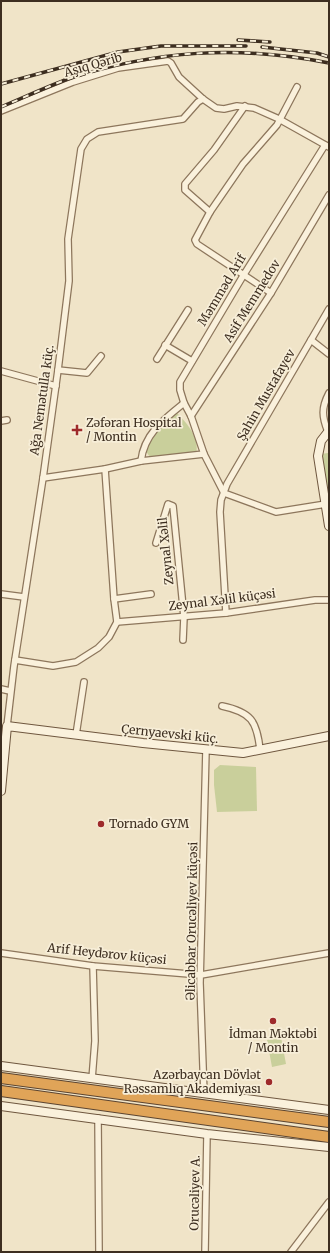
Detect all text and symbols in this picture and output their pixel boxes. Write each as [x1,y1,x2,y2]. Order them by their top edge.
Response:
street label: Aşıq Qərib [61,49,123,80]
street label: Məmməd Arif [194,251,249,328]
street label: Asif Memmedov [220,256,283,346]
street label: Ağa Nemətulla küç. [26,344,57,457]
street label: Şahin Mustafayev [233,346,298,443]
place label: Zəfəran Hospital / Montin [86,415,182,444]
marker: Zəfəran Hospital / Montin [71,424,83,436]
street label: Zeynal Xəlil [154,516,177,586]
street label: Zeynal Xəlil küçəsi [167,585,277,614]
street label: Çernyaevski küç. [121,721,219,746]
place label: Tornado GYM [109,816,189,831]
marker: Tornado GYM [96,819,106,829]
street label: Əlicabbar Orucəliyev küçəsi [183,842,200,1000]
street label: Arif Heydərov küçəsi [46,940,168,967]
marker: İdman Məktəbi / Montin [268,1016,278,1026]
place label: İdman Məktəbi / Montin [229,1026,317,1055]
place label: Azərbaycan Dövlət Rəssamlıq Akademiyası [124,1067,261,1096]
marker: Azərbaycan Dövlət Rəssamlıq Akademiyası [264,1077,274,1087]
street label: Orucəliyev A. [186,1155,203,1231]

